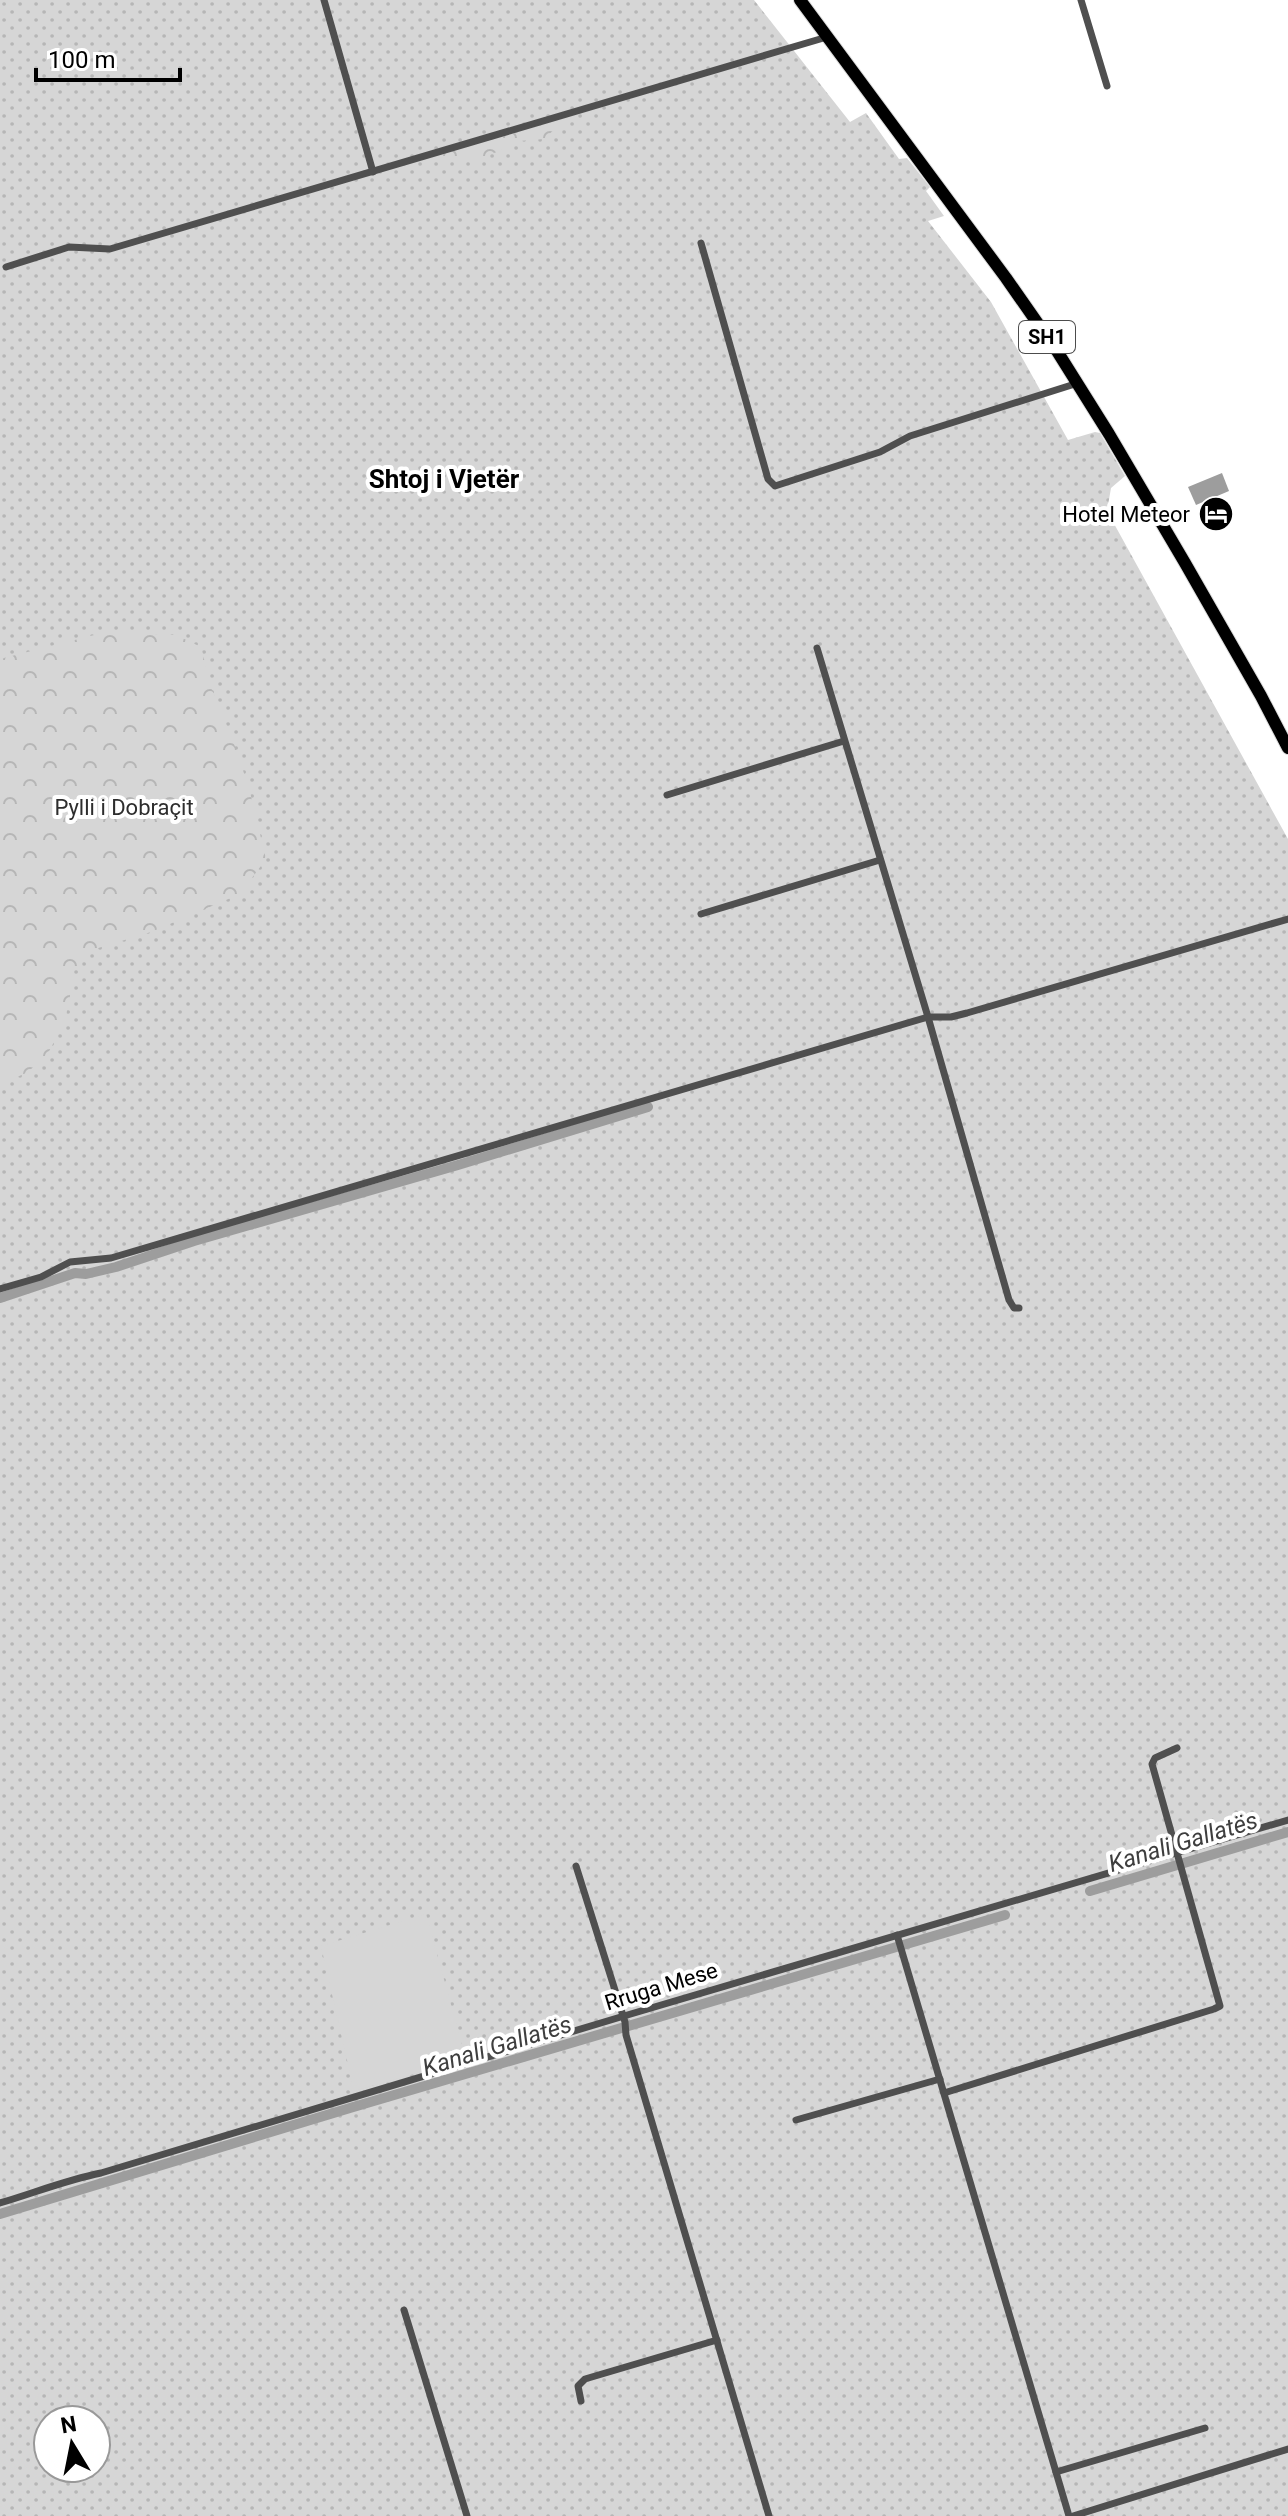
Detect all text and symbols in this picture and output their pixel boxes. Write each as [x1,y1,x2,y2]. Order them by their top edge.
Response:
scale bar [36,32,180,82]
text: 100 m [48,46,115,74]
road number: SH1 [1019,321,1075,353]
district label: Shtoj i Vjetër [369,464,520,494]
hotel icon: Hotel Meteor [1197,495,1235,533]
place label: Hotel Meteor [1062,502,1191,527]
park label: Pylli i Dobraçit [54,795,194,820]
water label: Kanali Gallatës [1105,1806,1261,1878]
street label: Rruga Mese [602,1957,721,2016]
water label: Kanali Gallatës [419,2010,575,2082]
north arrow [32,2404,112,2484]
text: N [59,2411,78,2438]

